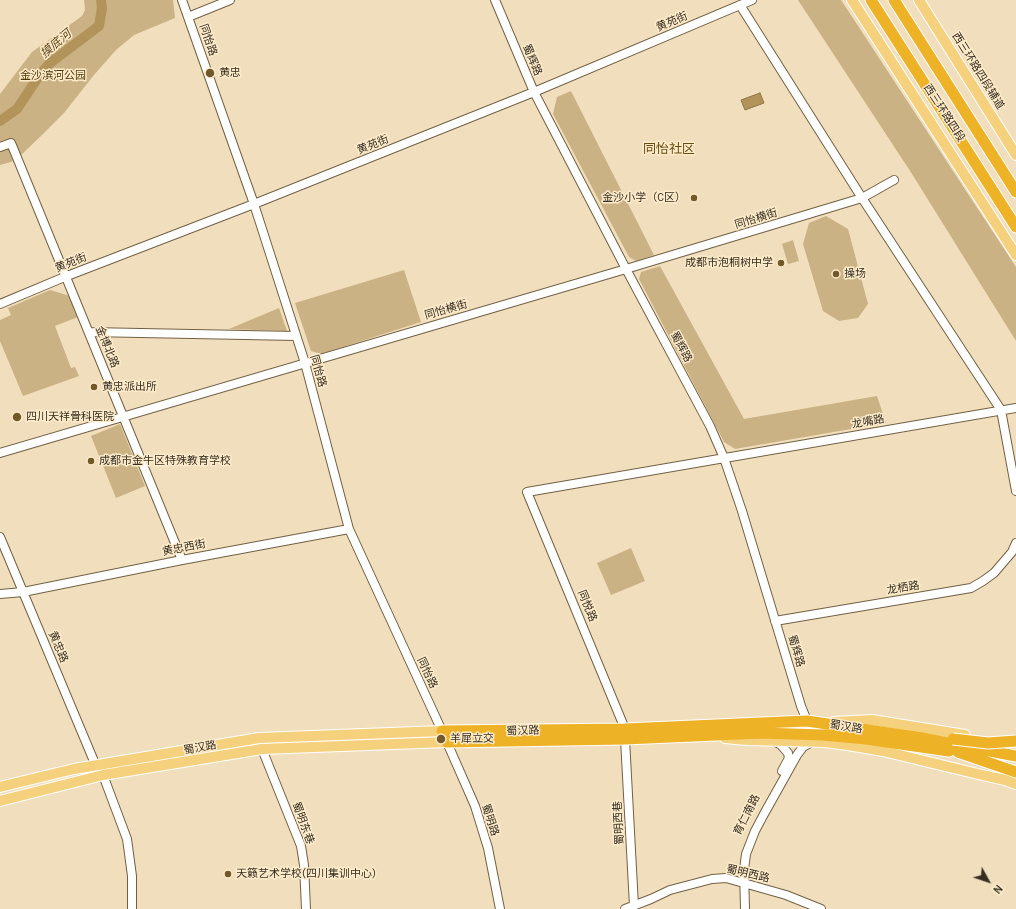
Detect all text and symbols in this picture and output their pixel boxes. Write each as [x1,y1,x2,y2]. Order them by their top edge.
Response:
street label: 黄苑街 [654,9,690,35]
street label: 同怡路 [196,22,220,58]
water label: 摸底河 [38,27,74,61]
street label: 西三环路四段辅道 [949,30,1007,112]
street label: 蜀辉路 [519,42,545,78]
place label: 黄忠 [219,66,241,80]
marker: 黄忠 [204,67,216,79]
park label: 金沙滨河公园 [20,69,86,83]
street label: 西三环路四段 [920,82,968,144]
street label: 黄苑街 [355,133,391,157]
district label: 同怡社区 [643,141,695,157]
place label: 金沙小学（C区） [602,191,686,205]
marker: 金沙小学（C区） [689,193,699,203]
street label: 同怡横街 [733,206,779,232]
street label: 黄苑街 [53,251,89,275]
place label: 成都市泡桐树中学 [685,256,773,270]
marker: 成都市泡桐树中学 [776,258,786,268]
place label: 操场 [844,267,866,281]
marker: 操场 [831,269,841,279]
street label: 同怡横街 [423,298,469,322]
street label: 金博北路 [93,324,121,370]
street label: 蜀辉路 [667,329,695,365]
street label: 同怡路 [307,353,329,389]
place label: 黄忠派出所 [102,380,157,394]
marker: 黄忠派出所 [89,382,99,392]
place label: 四川天祥骨科医院 [26,410,114,424]
marker: 四川天祥骨科医院 [11,411,23,423]
street label: 龙嘴路 [851,413,885,431]
place label: 成都市金牛区特殊教育学校 [99,454,231,468]
marker: 成都市金牛区特殊教育学校 [86,456,96,466]
street label: 黄忠西街 [161,537,207,559]
street label: 龙栖路 [886,579,920,597]
street label: 同悦路 [575,588,599,624]
street label: 黄忠路 [45,629,71,665]
street label: 蜀辉路 [785,633,807,669]
street label: 同怡路 [414,655,440,691]
street label: 蜀汉路 [829,718,863,736]
street label: 蜀汉路 [506,724,540,738]
place label: 羊犀立交 [450,732,494,746]
marker: 羊犀立交 [435,733,447,745]
street label: 蜀汉路 [183,739,217,757]
street label: 育仁南路 [731,792,763,838]
street label: 蜀明东巷 [289,800,317,846]
street label: 蜀明西巷 [611,801,627,845]
street label: 蜀明路 [479,802,501,838]
north arrow [968,861,1008,901]
street label: 蜀明西路 [725,863,771,885]
place label: 天籁艺术学校(四川集训中心) [236,867,376,881]
marker: 天籁艺术学校(四川集训中心) [223,869,233,879]
text: N [990,882,1005,896]

